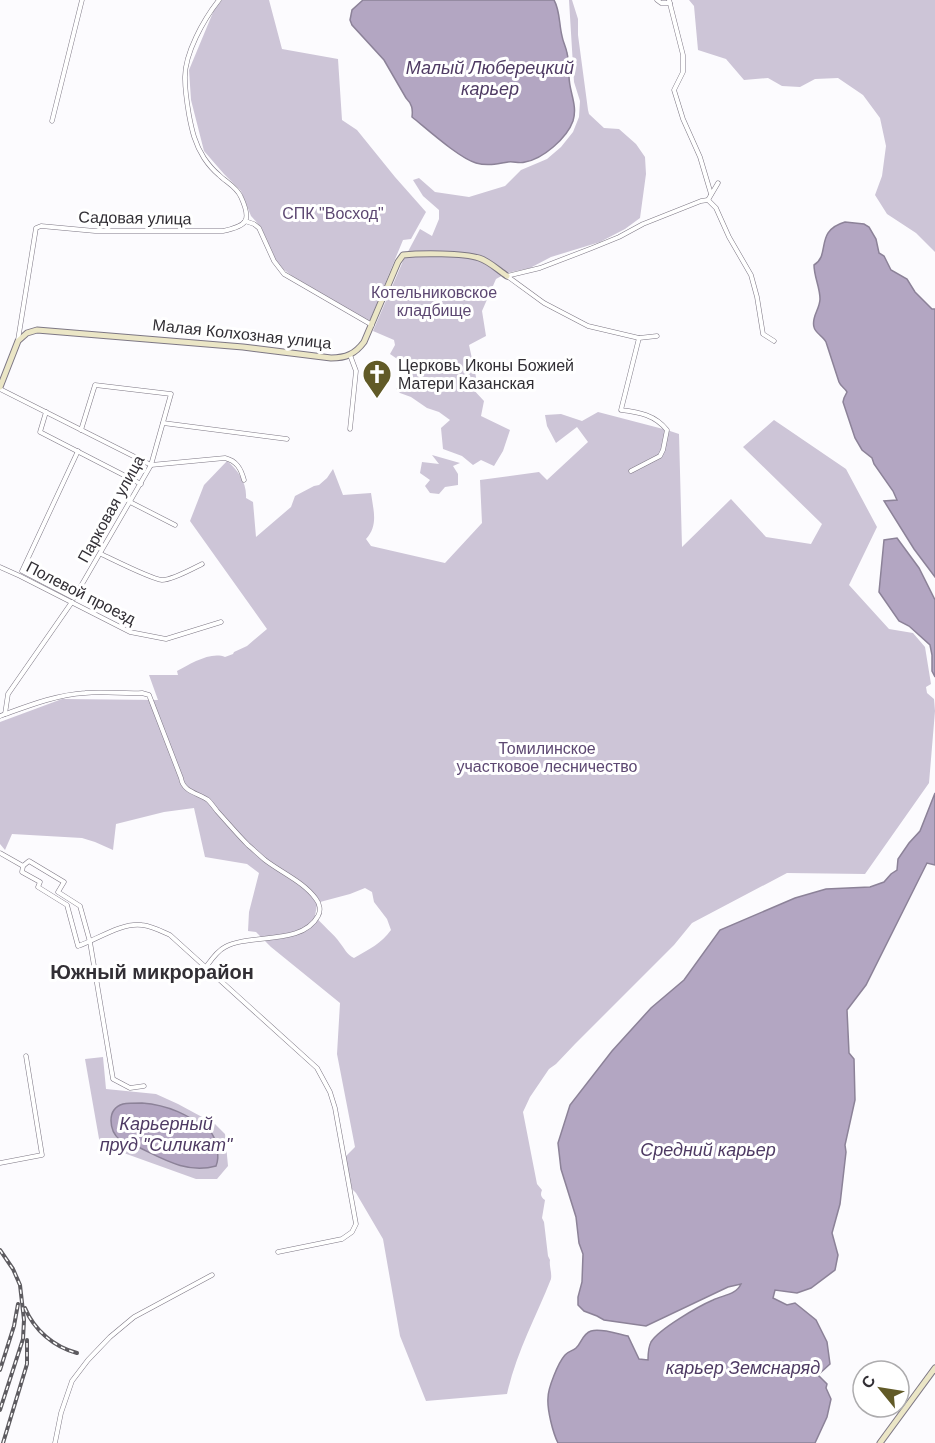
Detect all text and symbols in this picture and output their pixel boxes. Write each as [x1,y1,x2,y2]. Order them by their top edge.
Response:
water label: Малый Люберецкий карьер [406,58,574,99]
park label: СПК "Восход" [282,205,384,222]
street label: Садовая улица [78,209,192,227]
park label: Котельниковское кладбище [371,284,497,319]
street label: Малая Колхозная улица [152,316,332,352]
place label: Церковь Иконы Божией Матери Казанская [398,357,574,392]
church icon: Церковь Иконы Божией Матери Казанская [361,358,393,400]
street label: Парковая улица [75,452,147,565]
street label: Полевой проезд [24,558,139,628]
park label: Томилинское участковое лесничество [457,740,638,775]
district label: Южный микрорайон [50,961,254,983]
water label: Карьерный пруд "Силикат" [100,1114,234,1155]
water label: Средний карьер [640,1140,776,1160]
water label: карьер Земснаряд [666,1358,820,1378]
north arrow [851,1359,911,1419]
text: С [858,1372,879,1391]

